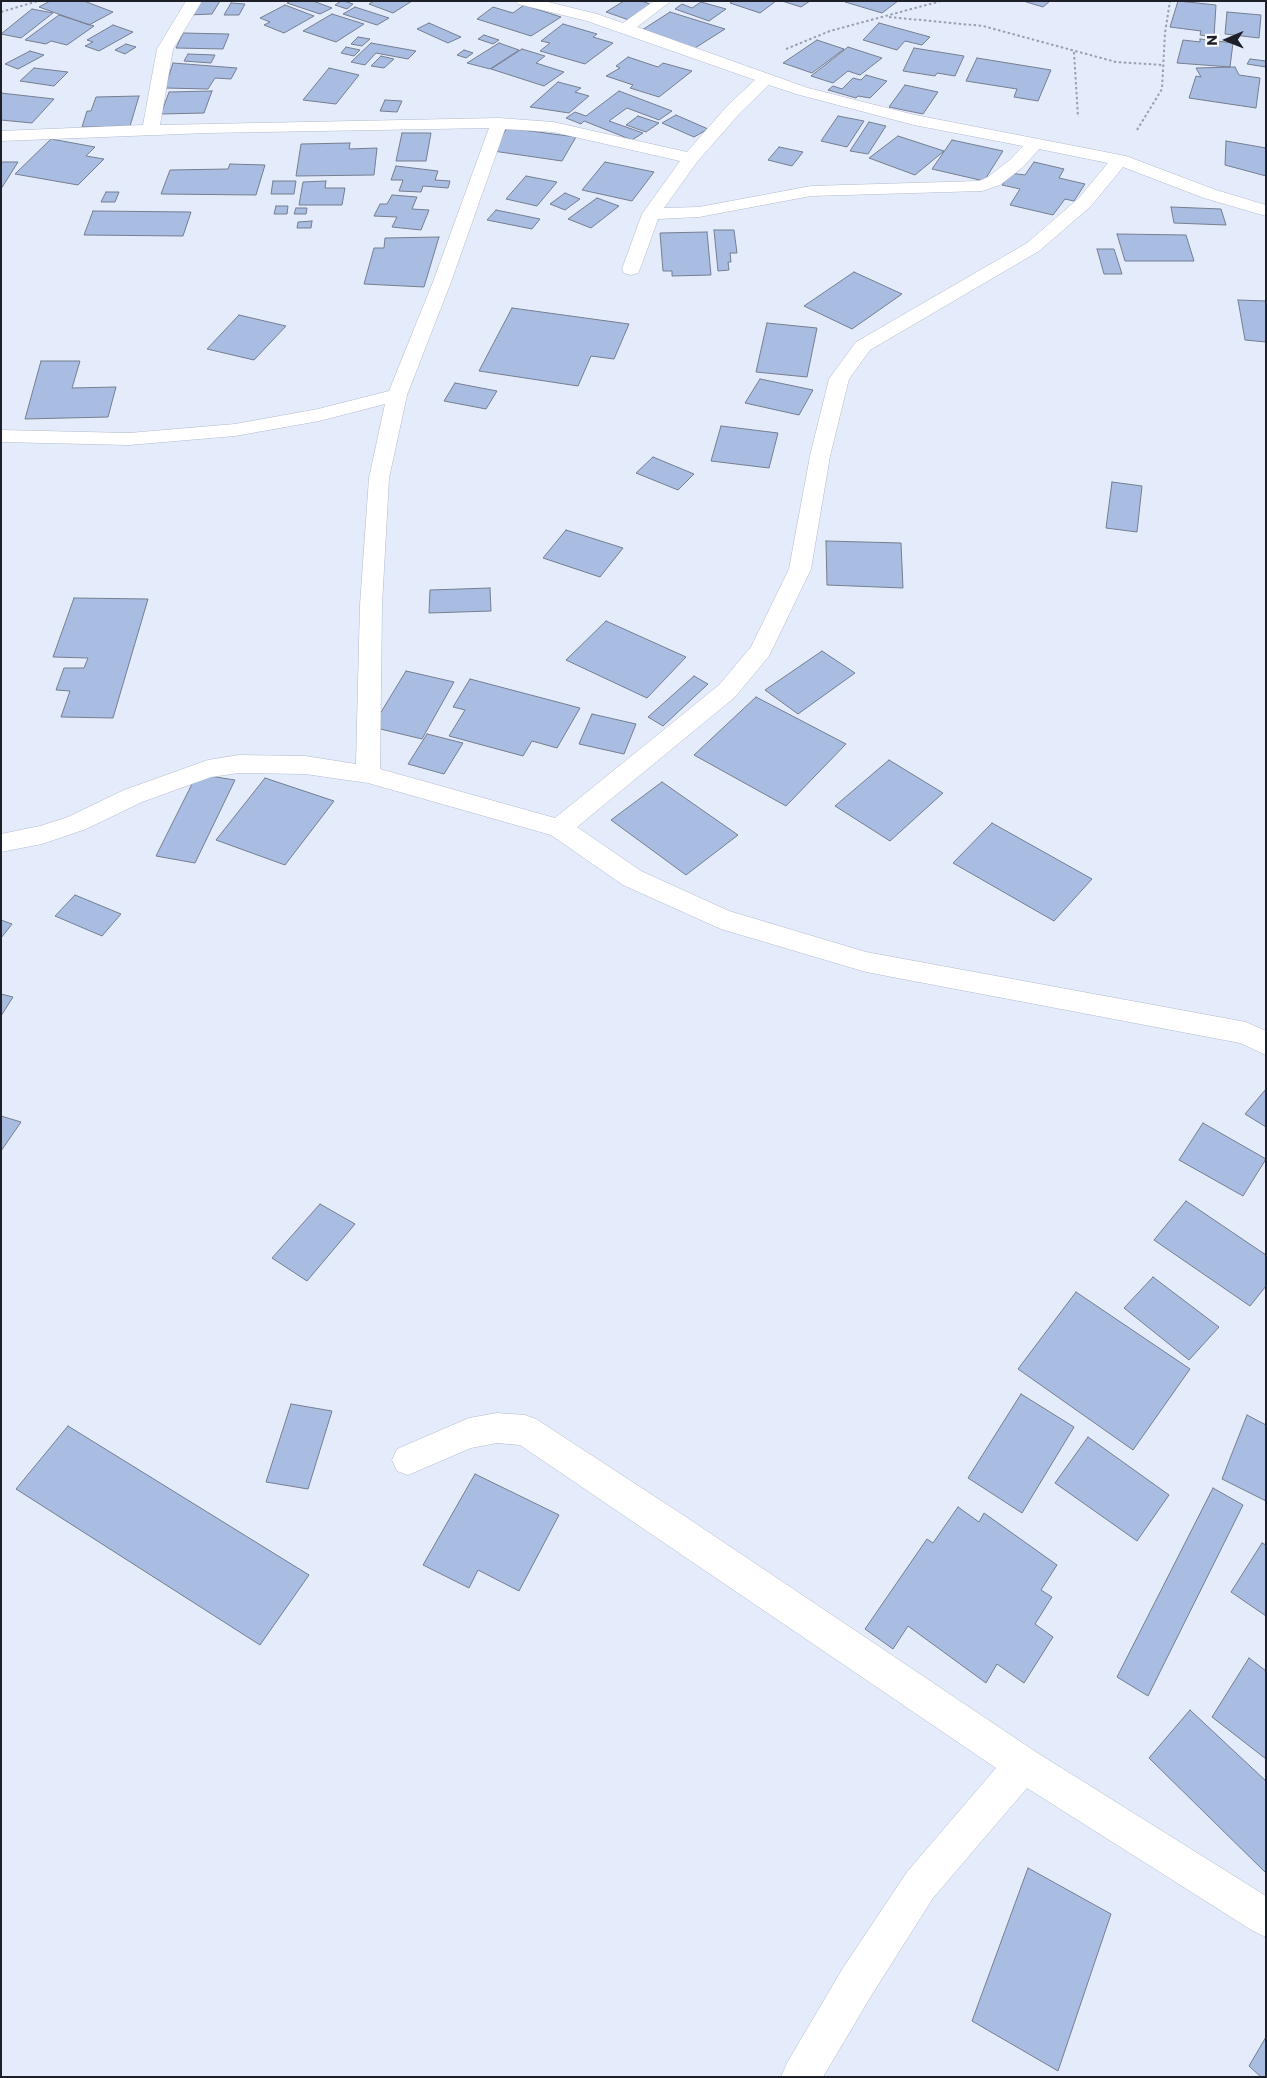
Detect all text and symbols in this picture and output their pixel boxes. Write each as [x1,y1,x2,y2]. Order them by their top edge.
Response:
north arrow [1202,15,1252,65]
text: N [1202,35,1222,46]

